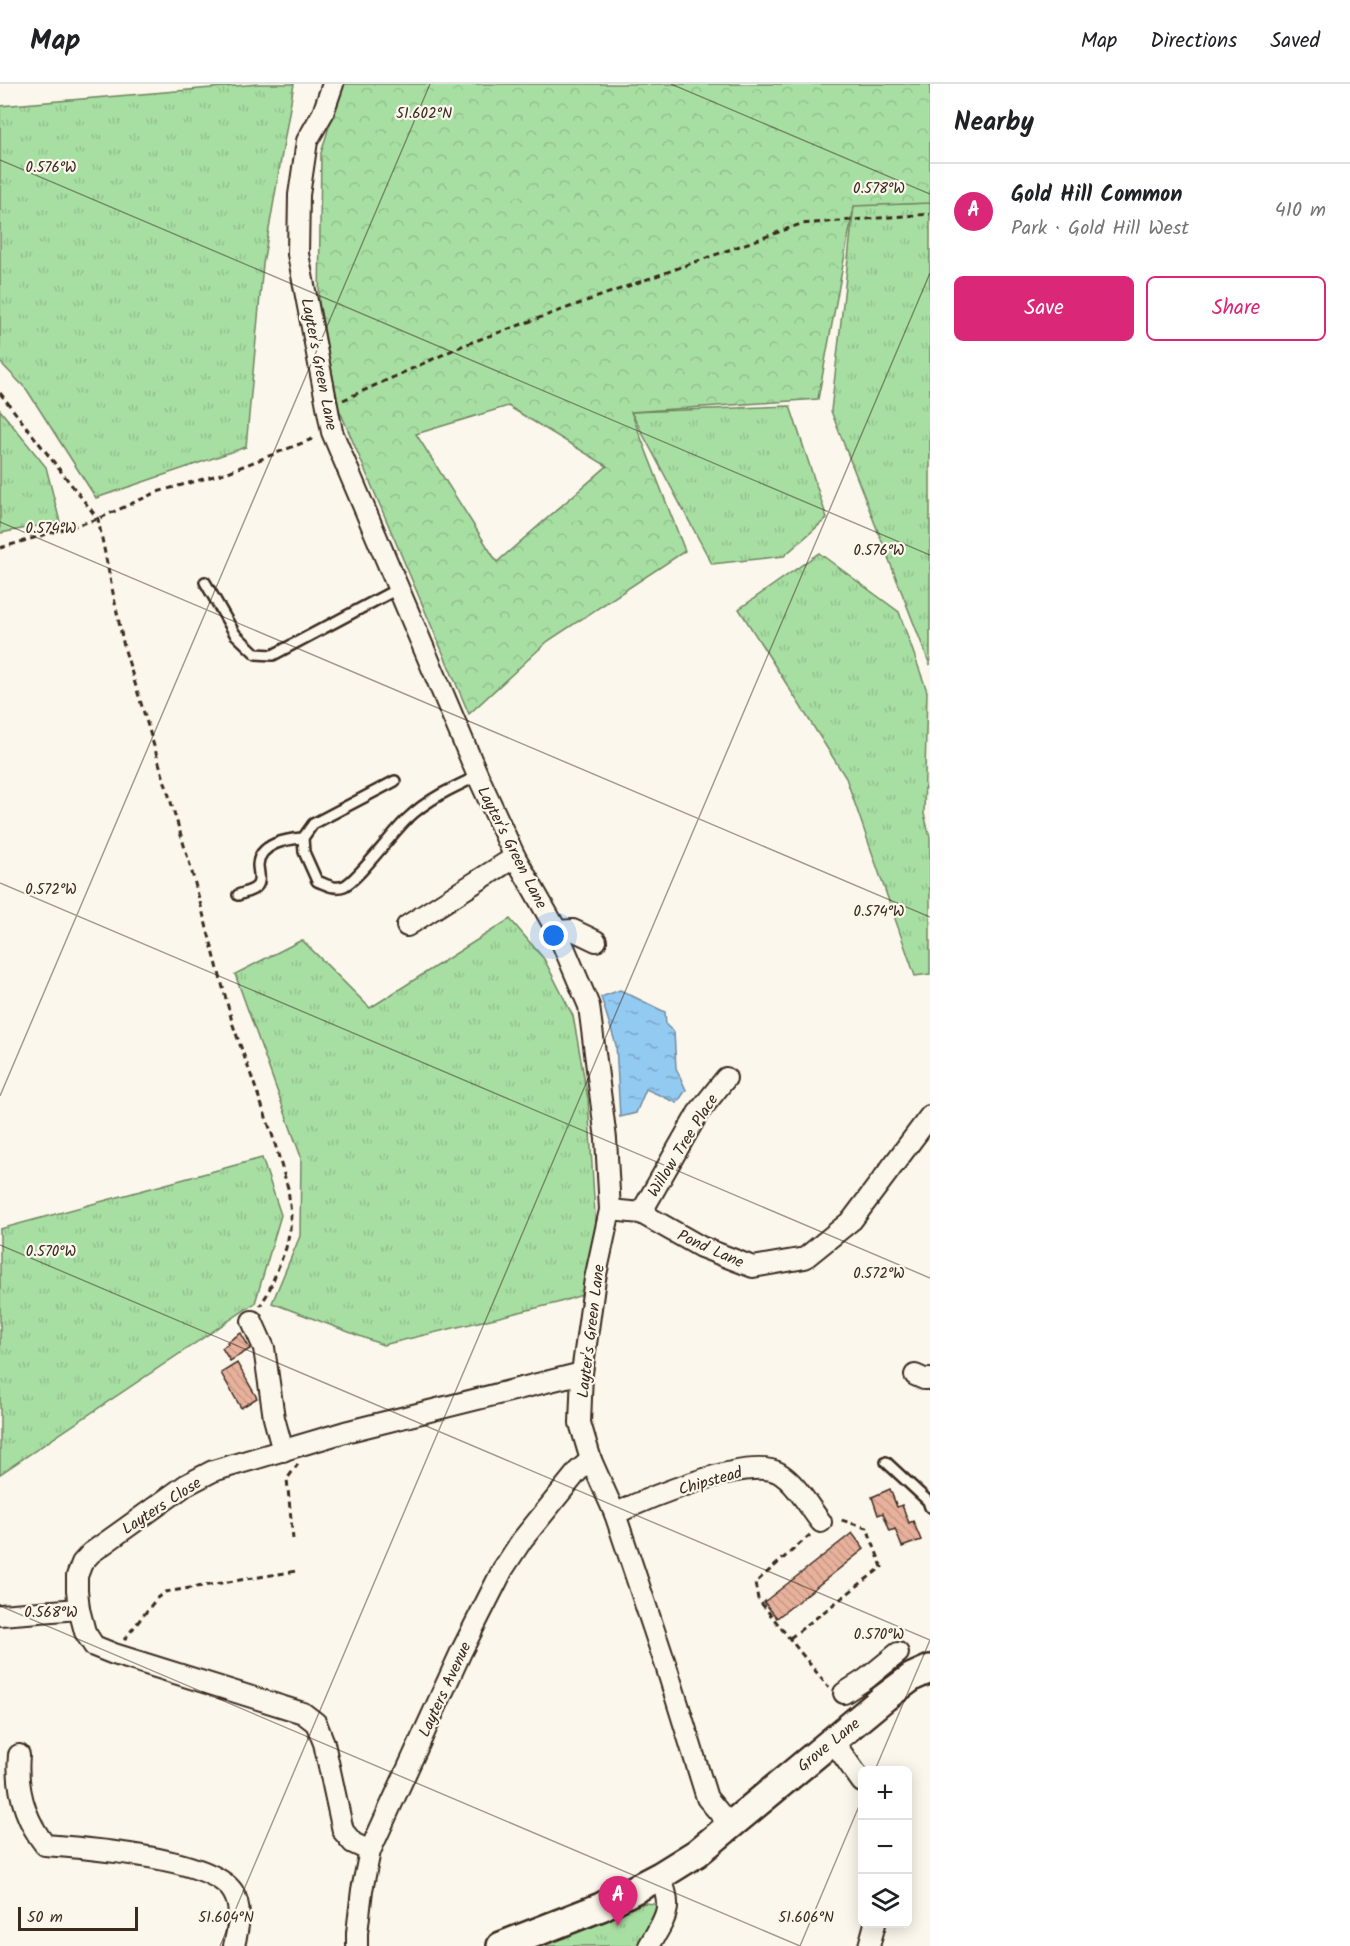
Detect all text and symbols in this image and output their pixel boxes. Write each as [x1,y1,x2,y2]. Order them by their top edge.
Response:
text: Map [30,19,81,64]
text: Map [1081,25,1117,58]
text: Directions [1150,25,1237,58]
text: Saved [1270,25,1320,58]
text: 51.602°N [396,102,452,126]
text: Nearby [954,102,1034,144]
text: 0.576°W [25,156,77,180]
text: 0.578°W [853,177,905,201]
text: Gold Hill Common [1011,178,1182,213]
text: A [967,195,980,227]
text: 410 m [1275,195,1326,227]
text: Park · Gold Hill West [1011,213,1189,245]
button: Save [954,276,1134,341]
button: Share [1146,276,1326,341]
street label: Layter's Green Lane [293,296,344,433]
text: 0.574°W [25,517,77,541]
text: 0.576°W [853,539,905,563]
street label: Layter's Green Lane [470,782,553,913]
text: 0.572°W [25,878,77,902]
text: 0.574°W [853,900,905,924]
your location [539,921,568,950]
street label: Willow Tree Place [641,1089,725,1202]
street label: Pond Lane [673,1224,748,1275]
text: 0.570°W [26,1240,76,1264]
text: 0.572°W [853,1262,905,1286]
street label: Layter's Green Lane [571,1263,612,1399]
street label: Chipstead [676,1460,746,1502]
street label: Layters Close [117,1471,207,1541]
text: 0.568°W [24,1601,78,1625]
text: 0.570°W [854,1623,904,1647]
street label: Layters Avenue [412,1638,478,1741]
street label: Grove Lane [792,1712,866,1778]
map controls [858,1766,912,1928]
button: + [858,1766,912,1820]
button: − [858,1820,912,1874]
button: layers [858,1874,912,1928]
pin: A [598,1876,638,1926]
scale bar [18,1904,138,1932]
text: 50 m [27,1905,63,1930]
text: 51.604°N [198,1906,254,1930]
text: 51.606°N [778,1906,834,1930]

